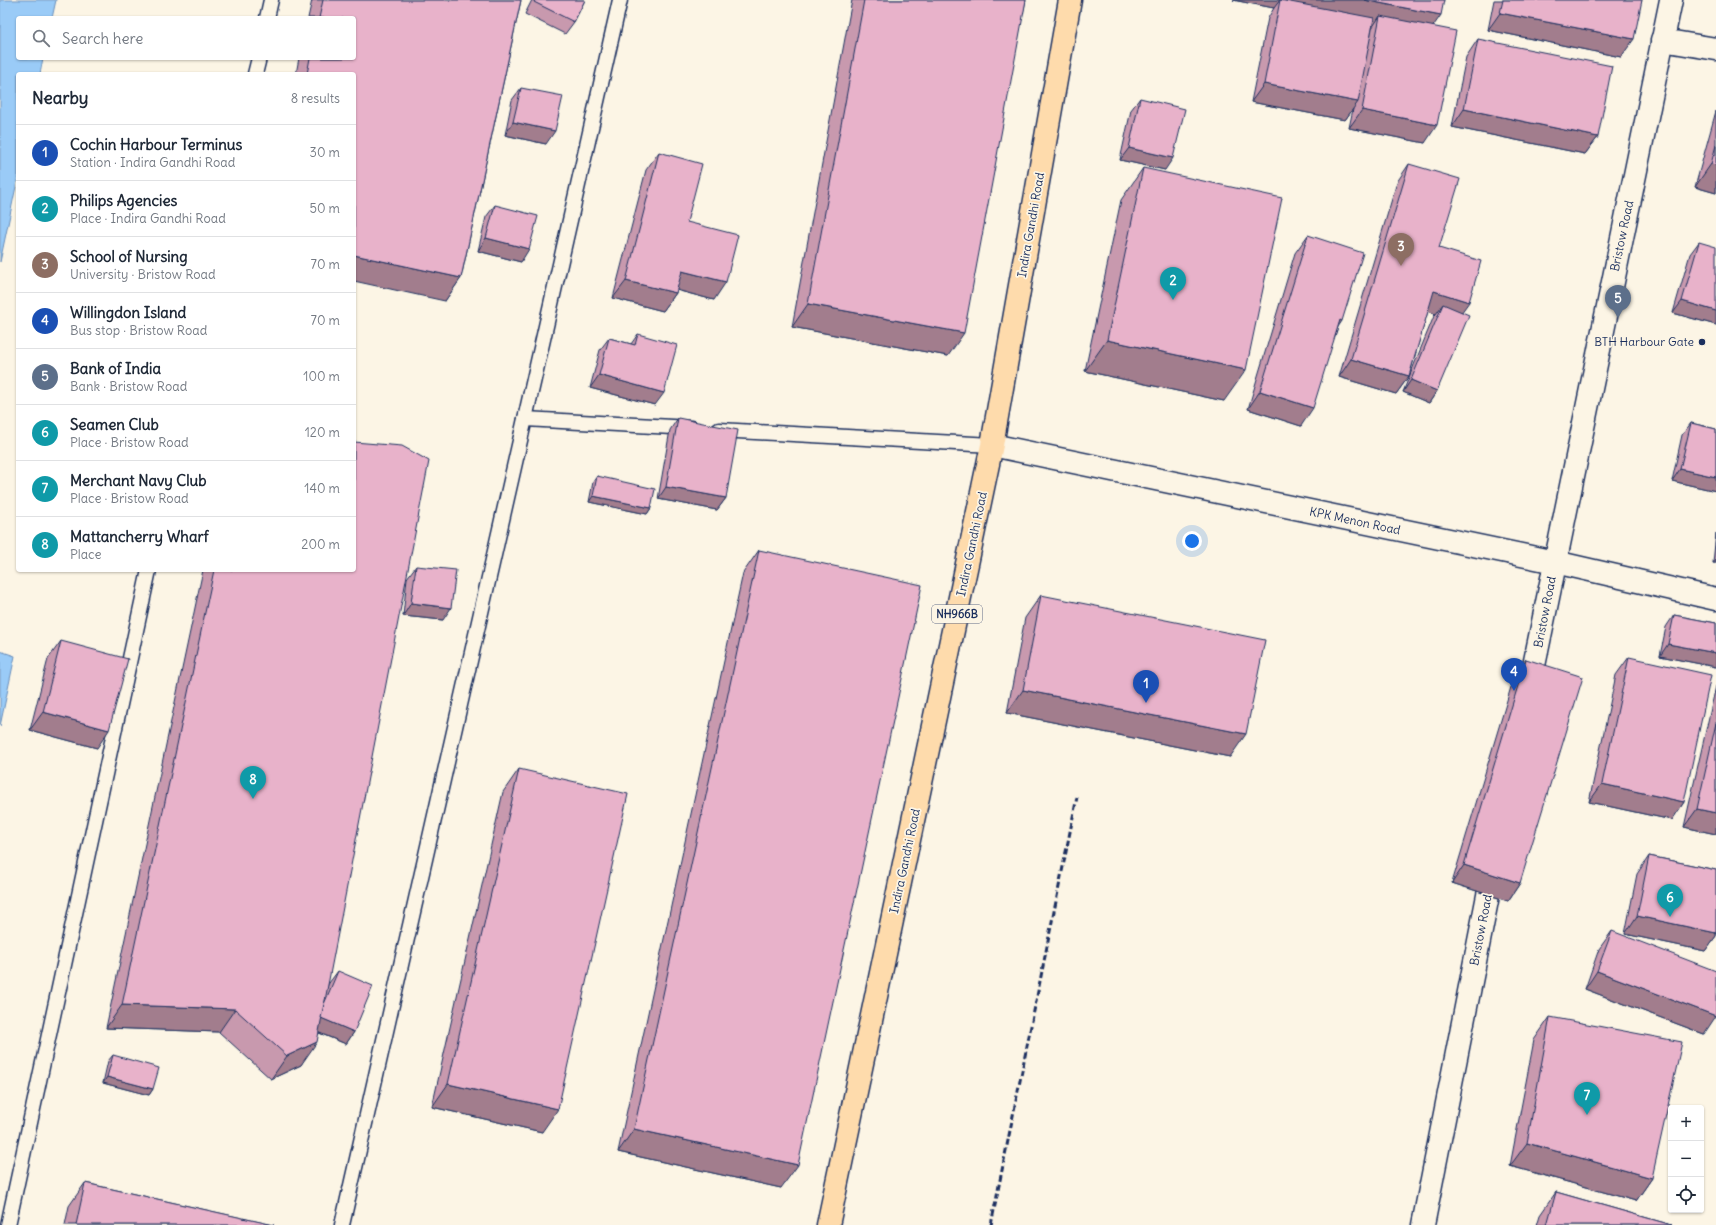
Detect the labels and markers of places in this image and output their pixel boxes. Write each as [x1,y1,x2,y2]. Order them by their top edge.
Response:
pin: 3 [1388,233,1414,266]
pin: 2 [1160,267,1186,300]
pin: 5 [1605,285,1631,318]
place label: BTH Harbour Gate [1594,334,1694,349]
marker: BTH Harbour Gate [1697,337,1707,347]
pin: 4 [1501,658,1527,691]
pin: 1 [1133,670,1159,703]
pin: 8 [240,766,266,799]
pin: 6 [1657,884,1683,917]
pin: 7 [1574,1082,1600,1115]

